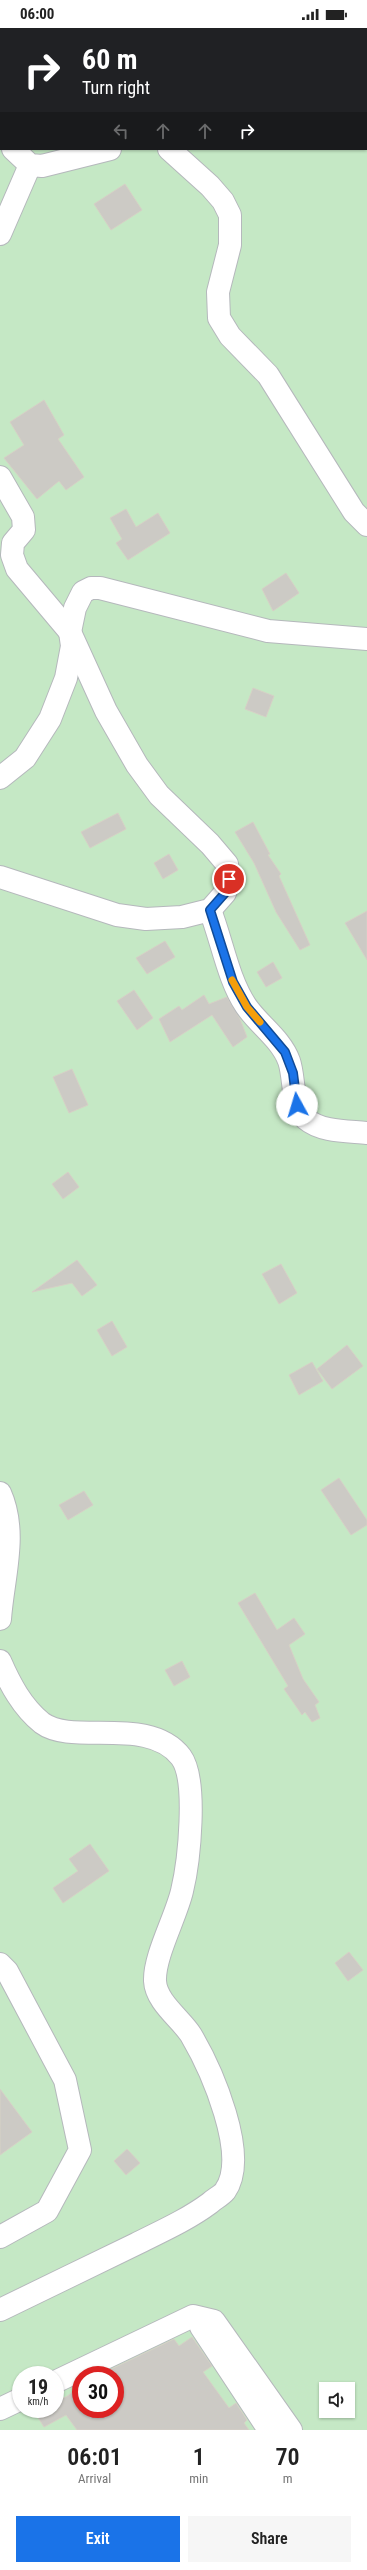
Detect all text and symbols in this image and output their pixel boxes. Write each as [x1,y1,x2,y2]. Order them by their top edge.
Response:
text: 06:00 [20,5,54,23]
text: 60 m [82,43,138,76]
icon: right [16,44,68,96]
text: Turn right [82,77,150,98]
icon: left [110,120,132,142]
icon: ahead [152,120,174,142]
icon: ahead [194,120,216,142]
icon: right [236,120,258,142]
pin [212,862,246,896]
icon: arrive [218,868,240,890]
position arrow [276,1084,318,1126]
speed limit sign: 30 [72,2366,124,2418]
text: 19 [28,2375,48,2399]
map controls [319,2382,355,2418]
button: sound [319,2382,355,2418]
text: km/h [28,2396,48,2407]
text: 06:01 [67,2443,122,2471]
text: 1 [193,2443,205,2471]
text: 70 [276,2443,300,2471]
text: Arrival [78,2471,111,2486]
text: min [189,2471,208,2486]
text: m [283,2471,293,2486]
button: Exit [16,2516,180,2562]
button: Share [188,2516,351,2562]

